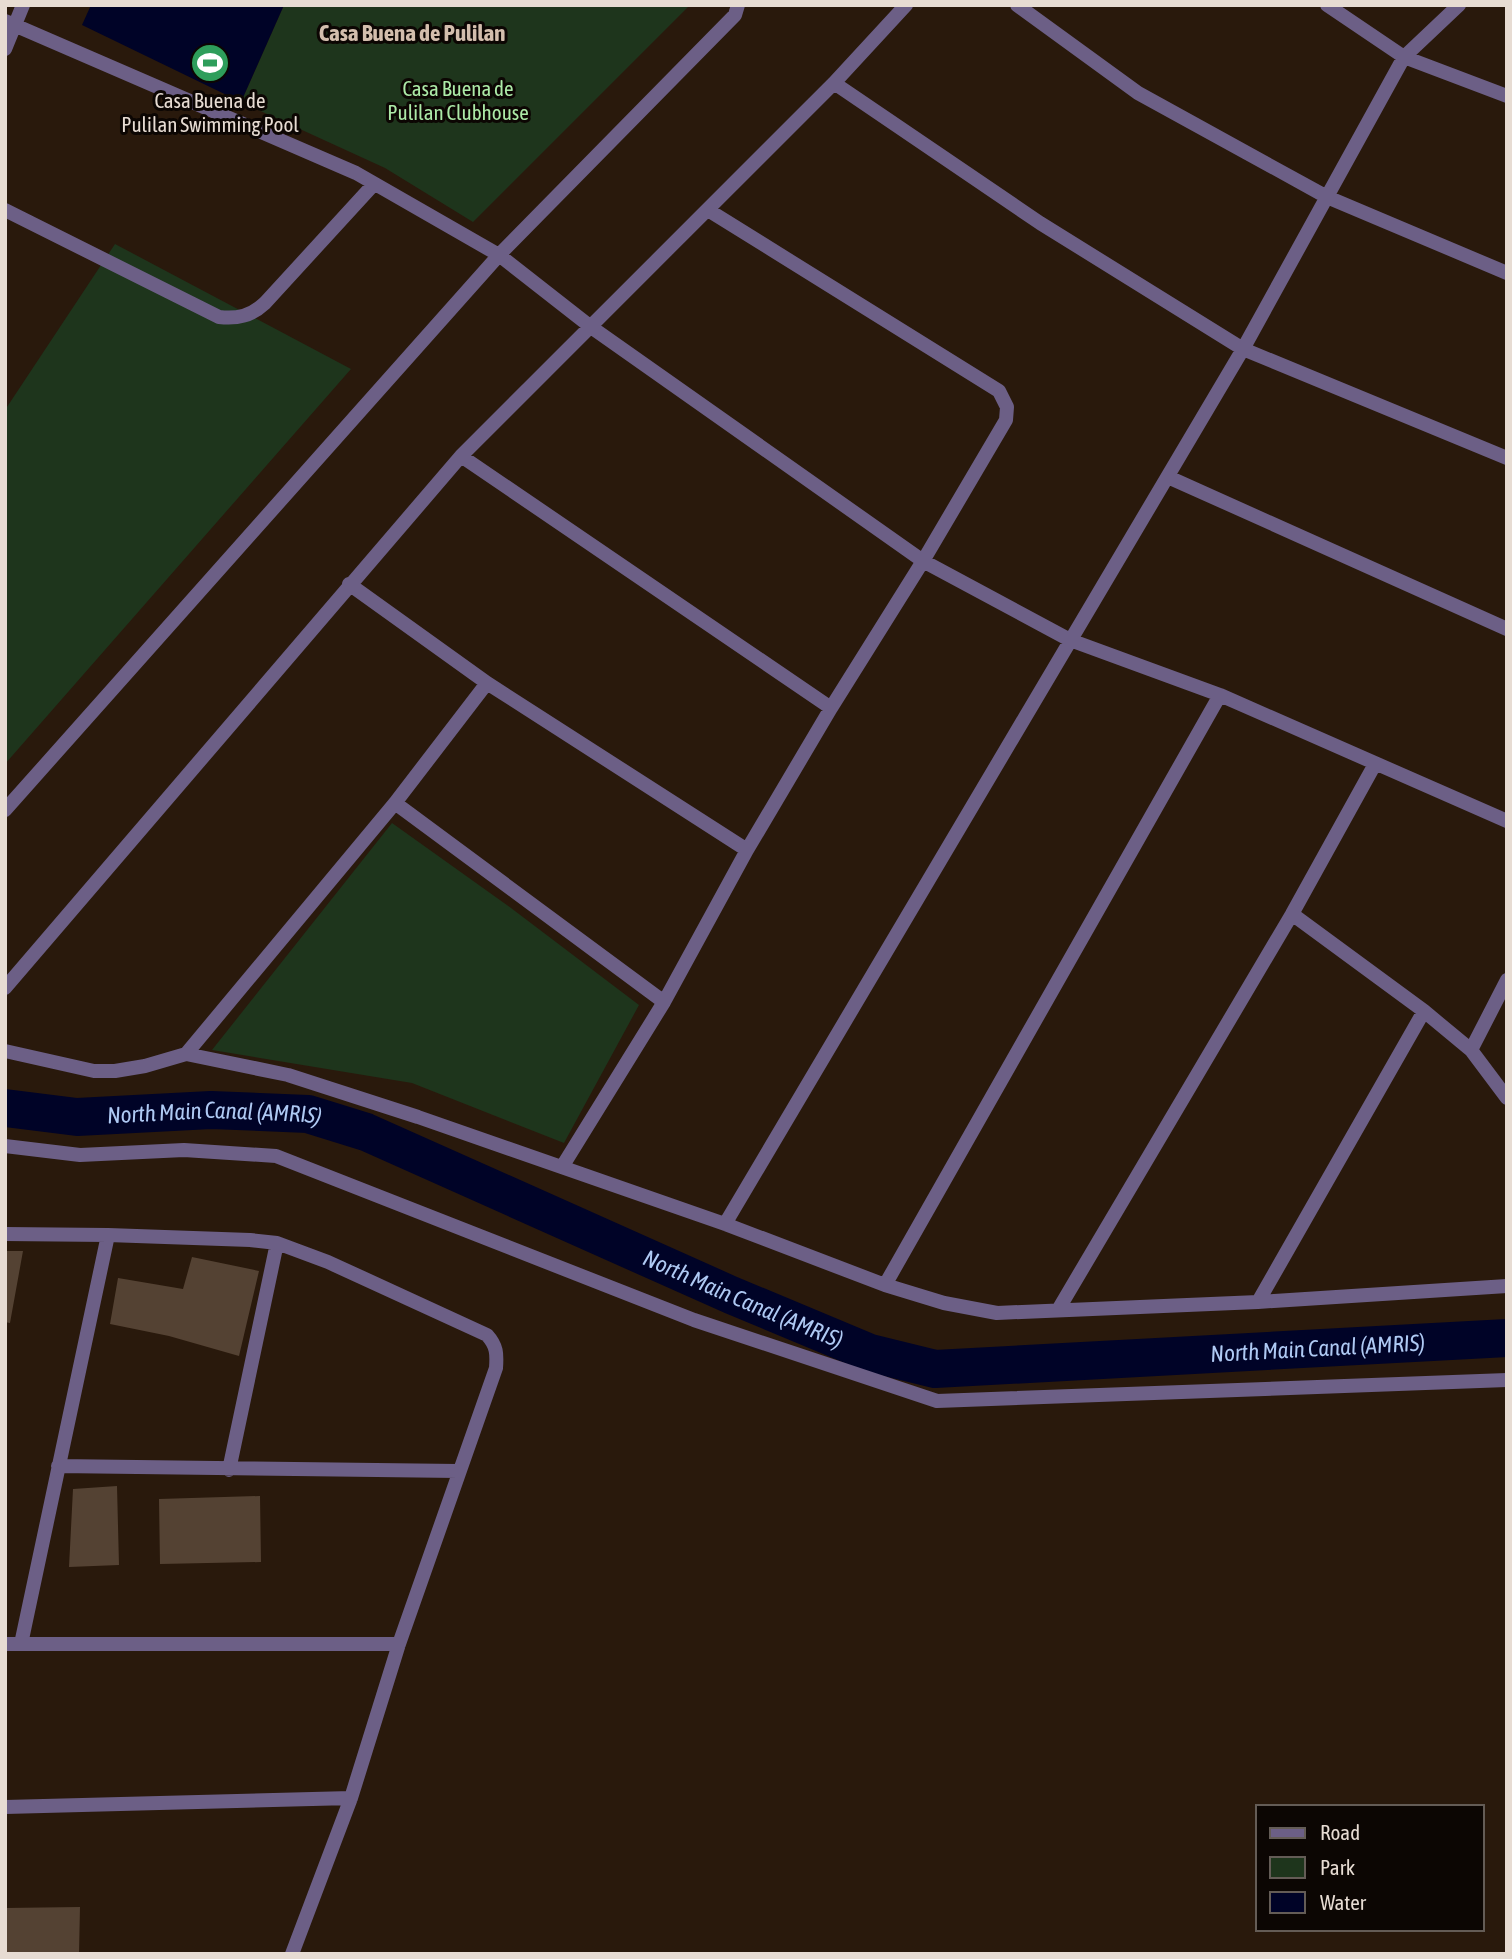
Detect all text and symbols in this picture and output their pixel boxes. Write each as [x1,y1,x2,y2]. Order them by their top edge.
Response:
district label: Casa Buena de Pulilan [319,20,505,46]
sports icon: Casa Buena de Pulilan Swimming Pool [189,42,231,84]
park label: Casa Buena de Pulilan Clubhouse [387,76,529,124]
place label: Casa Buena de Pulilan Swimming Pool [121,88,299,136]
water label: North Main Canal (AMRIS) [106,1097,325,1130]
water label: North Main Canal (AMRIS) [639,1245,847,1353]
water label: North Main Canal (AMRIS) [1210,1329,1425,1367]
legend [1256,1805,1484,1931]
text: Road [1320,1820,1360,1844]
text: Park [1320,1855,1355,1879]
text: Water [1320,1890,1367,1914]

